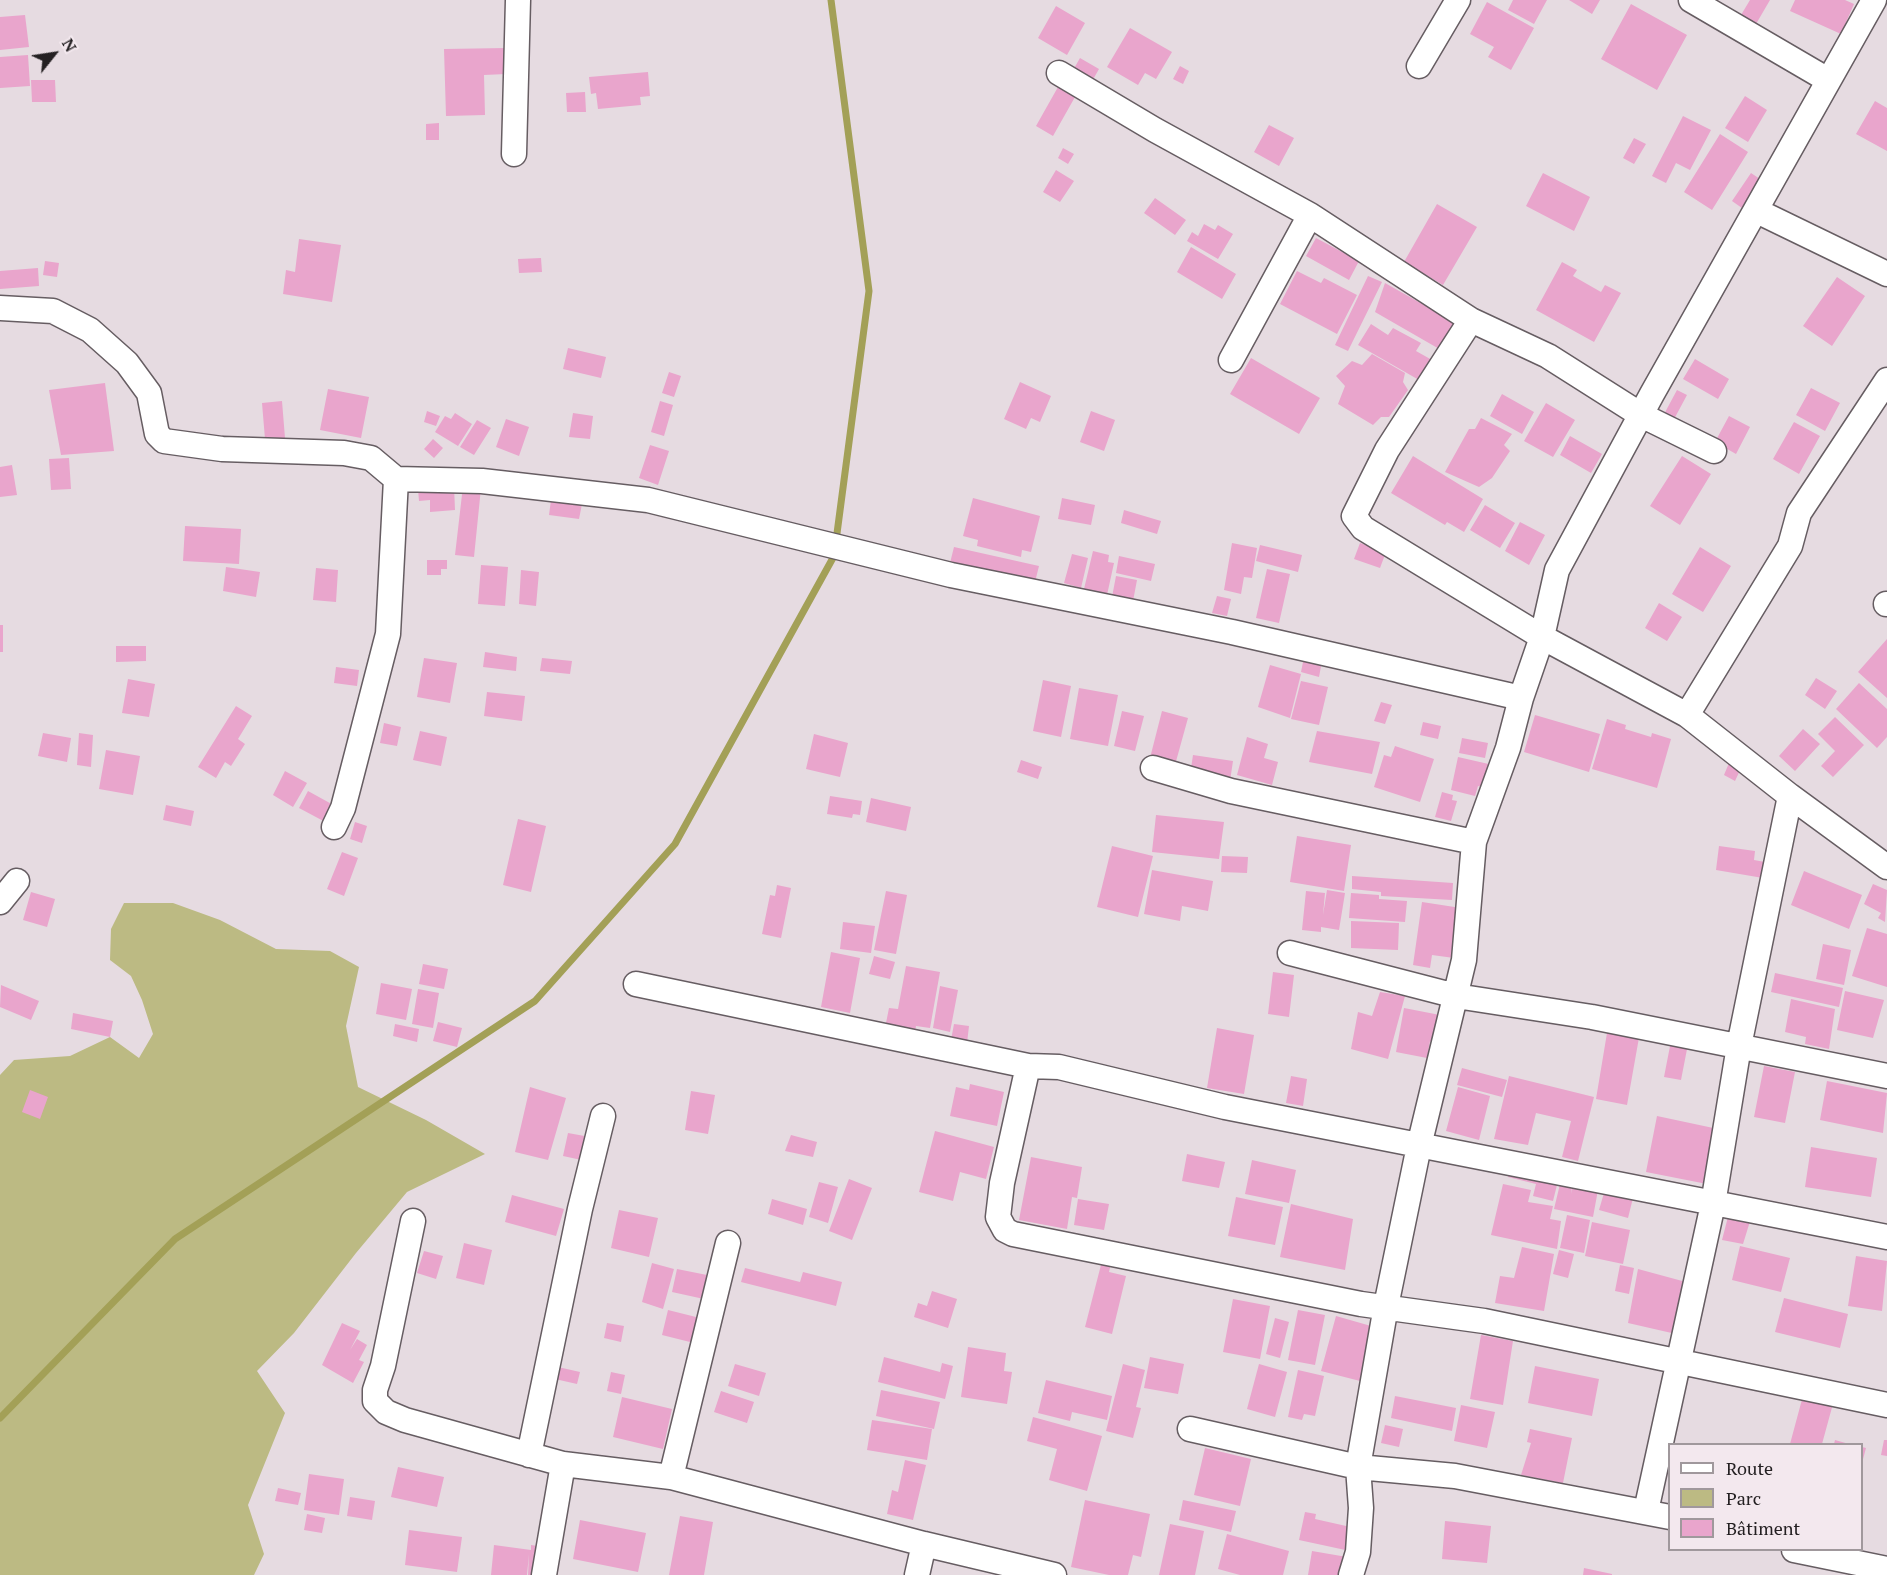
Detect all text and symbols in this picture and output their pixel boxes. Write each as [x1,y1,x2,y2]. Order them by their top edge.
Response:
north arrow [24,24,84,84]
text: N [57,34,82,56]
legend [1668,1443,1863,1551]
text: Route [1726,1456,1773,1480]
text: Parc [1726,1486,1761,1510]
text: Bâtiment [1726,1516,1800,1540]

